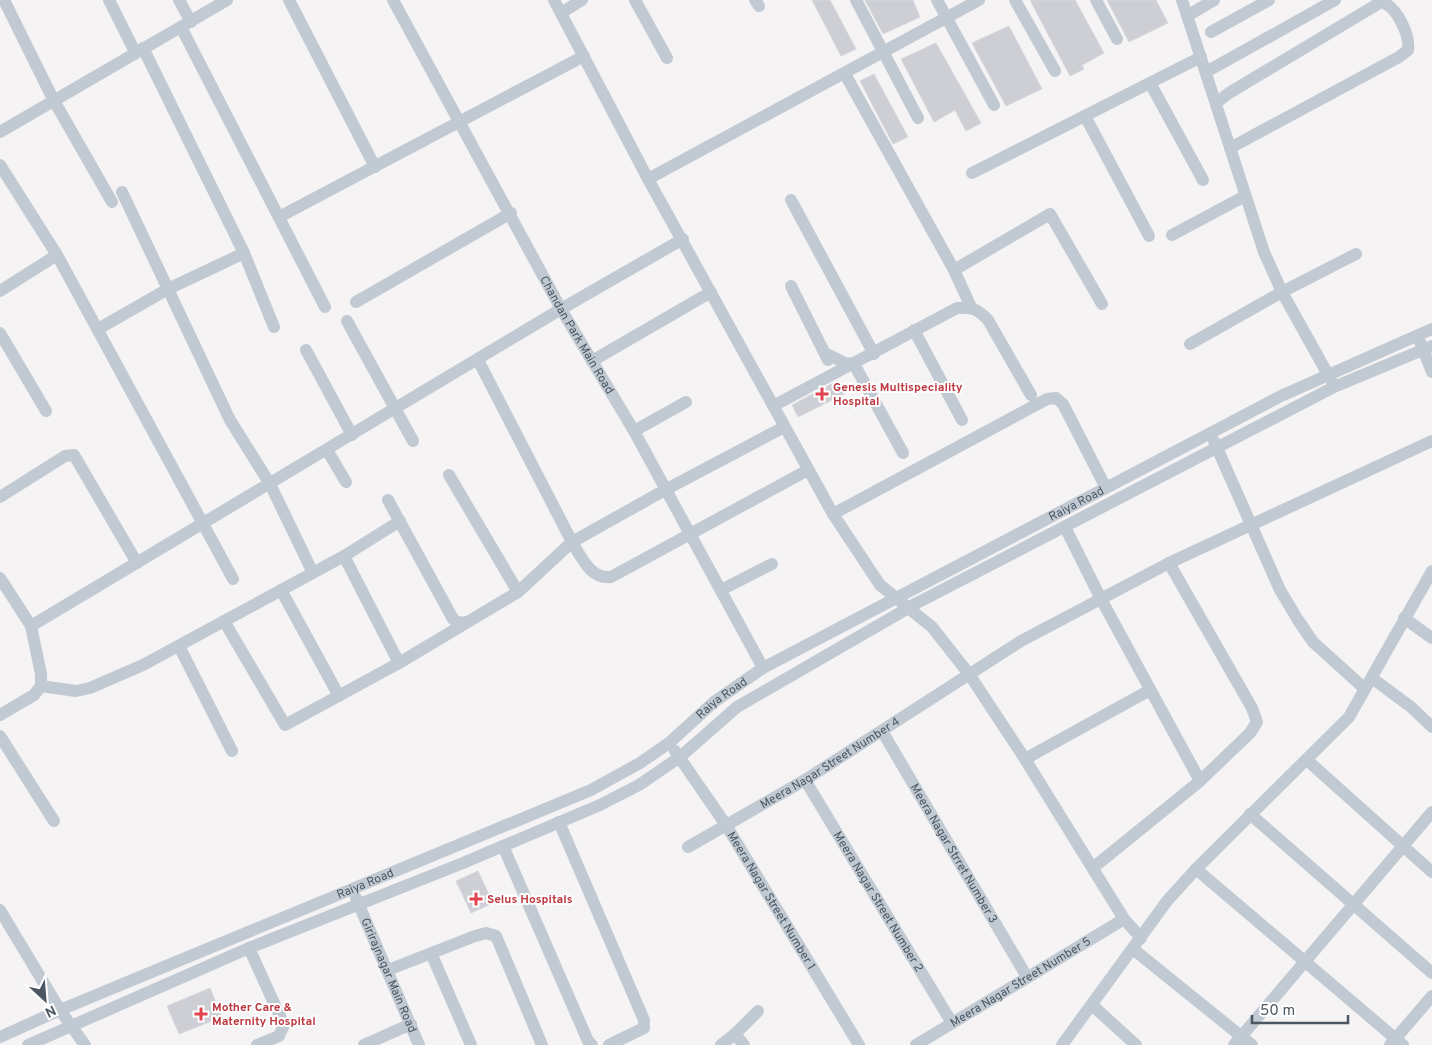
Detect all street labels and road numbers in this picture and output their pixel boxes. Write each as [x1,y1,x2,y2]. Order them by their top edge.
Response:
street label: Chandan Park Main Road [535,273,617,397]
street label: Raiya Road [1046,483,1107,526]
street label: Raiya Road [693,674,751,723]
street label: Meera Nagar Street Number 4 [757,714,903,813]
street label: Meera Nagar Strret Number 3 [906,781,1001,927]
street label: Meera Nagar Street Number 1 [723,829,819,973]
street label: Meera Nagar Street Number 2 [829,829,926,975]
street label: Raiya Road [335,866,396,903]
street label: Girirajnagar Main Road [357,916,420,1035]
street label: Meera Nagar Street Number 5 [947,934,1094,1031]

